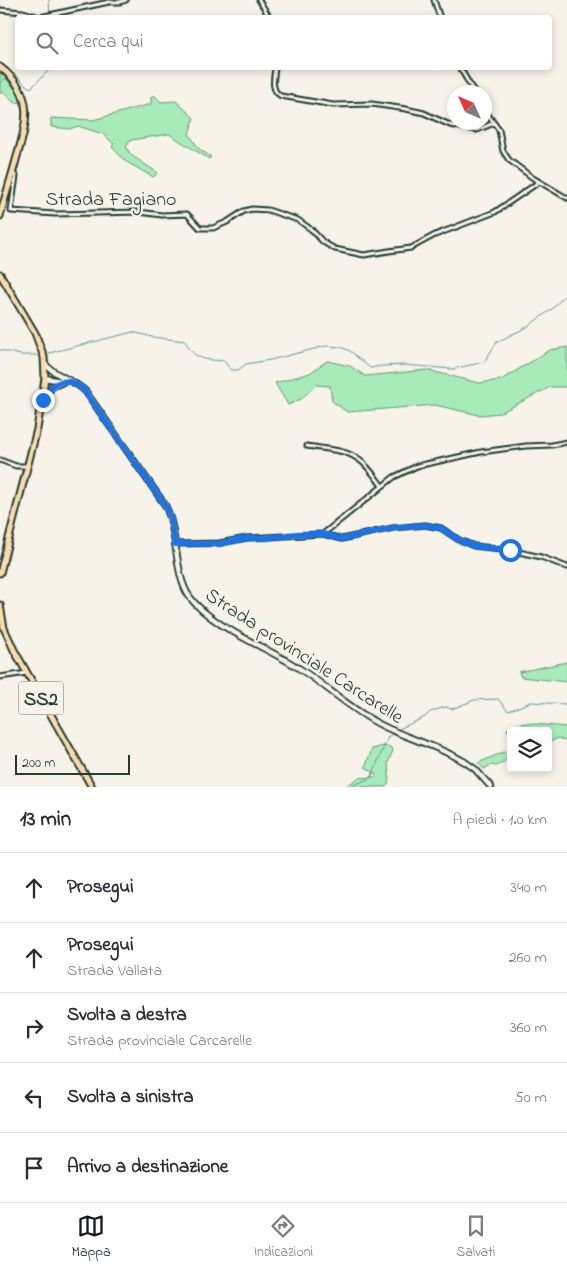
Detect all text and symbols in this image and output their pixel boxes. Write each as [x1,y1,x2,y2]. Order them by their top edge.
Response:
search box [15,15,552,70]
icon: search [33,29,61,57]
text: Cerca qui [73,29,143,56]
north arrow [447,85,492,130]
street label: Strada Fagiano [45,186,177,216]
route end [32,389,55,412]
route start [499,539,522,562]
street label: Strada provinciale Carcarelle [199,582,409,732]
road number: SS2 [18,681,64,714]
map controls [507,727,552,772]
button: layers [507,727,552,772]
scale bar [15,752,130,775]
text: 200 m [22,753,55,774]
text: 13 min [20,805,71,835]
text: A piedi · 1.0 km [452,808,547,832]
icon: ahead [20,874,48,902]
text: Prosegui [67,874,134,901]
text: 340 m [510,876,547,900]
text: Prosegui [67,932,134,959]
icon: ahead [20,944,48,972]
text: 260 m [509,946,547,970]
text: Strada Vallata [67,959,162,983]
text: Svolta a destra [67,1002,187,1029]
icon: right [20,1014,48,1042]
text: 360 m [510,1016,547,1040]
text: Strada provinciale Carcarelle [67,1029,252,1053]
icon: left [20,1084,48,1112]
text: Svolta a sinistra [67,1084,194,1111]
text: 50 m [515,1086,547,1110]
icon: arrive [20,1154,48,1182]
text: Arrivo a destinazione [67,1154,228,1181]
tab: Mappa [72,1212,110,1263]
tab: Indicazioni [254,1212,313,1263]
tab: Salvati [456,1212,495,1263]

